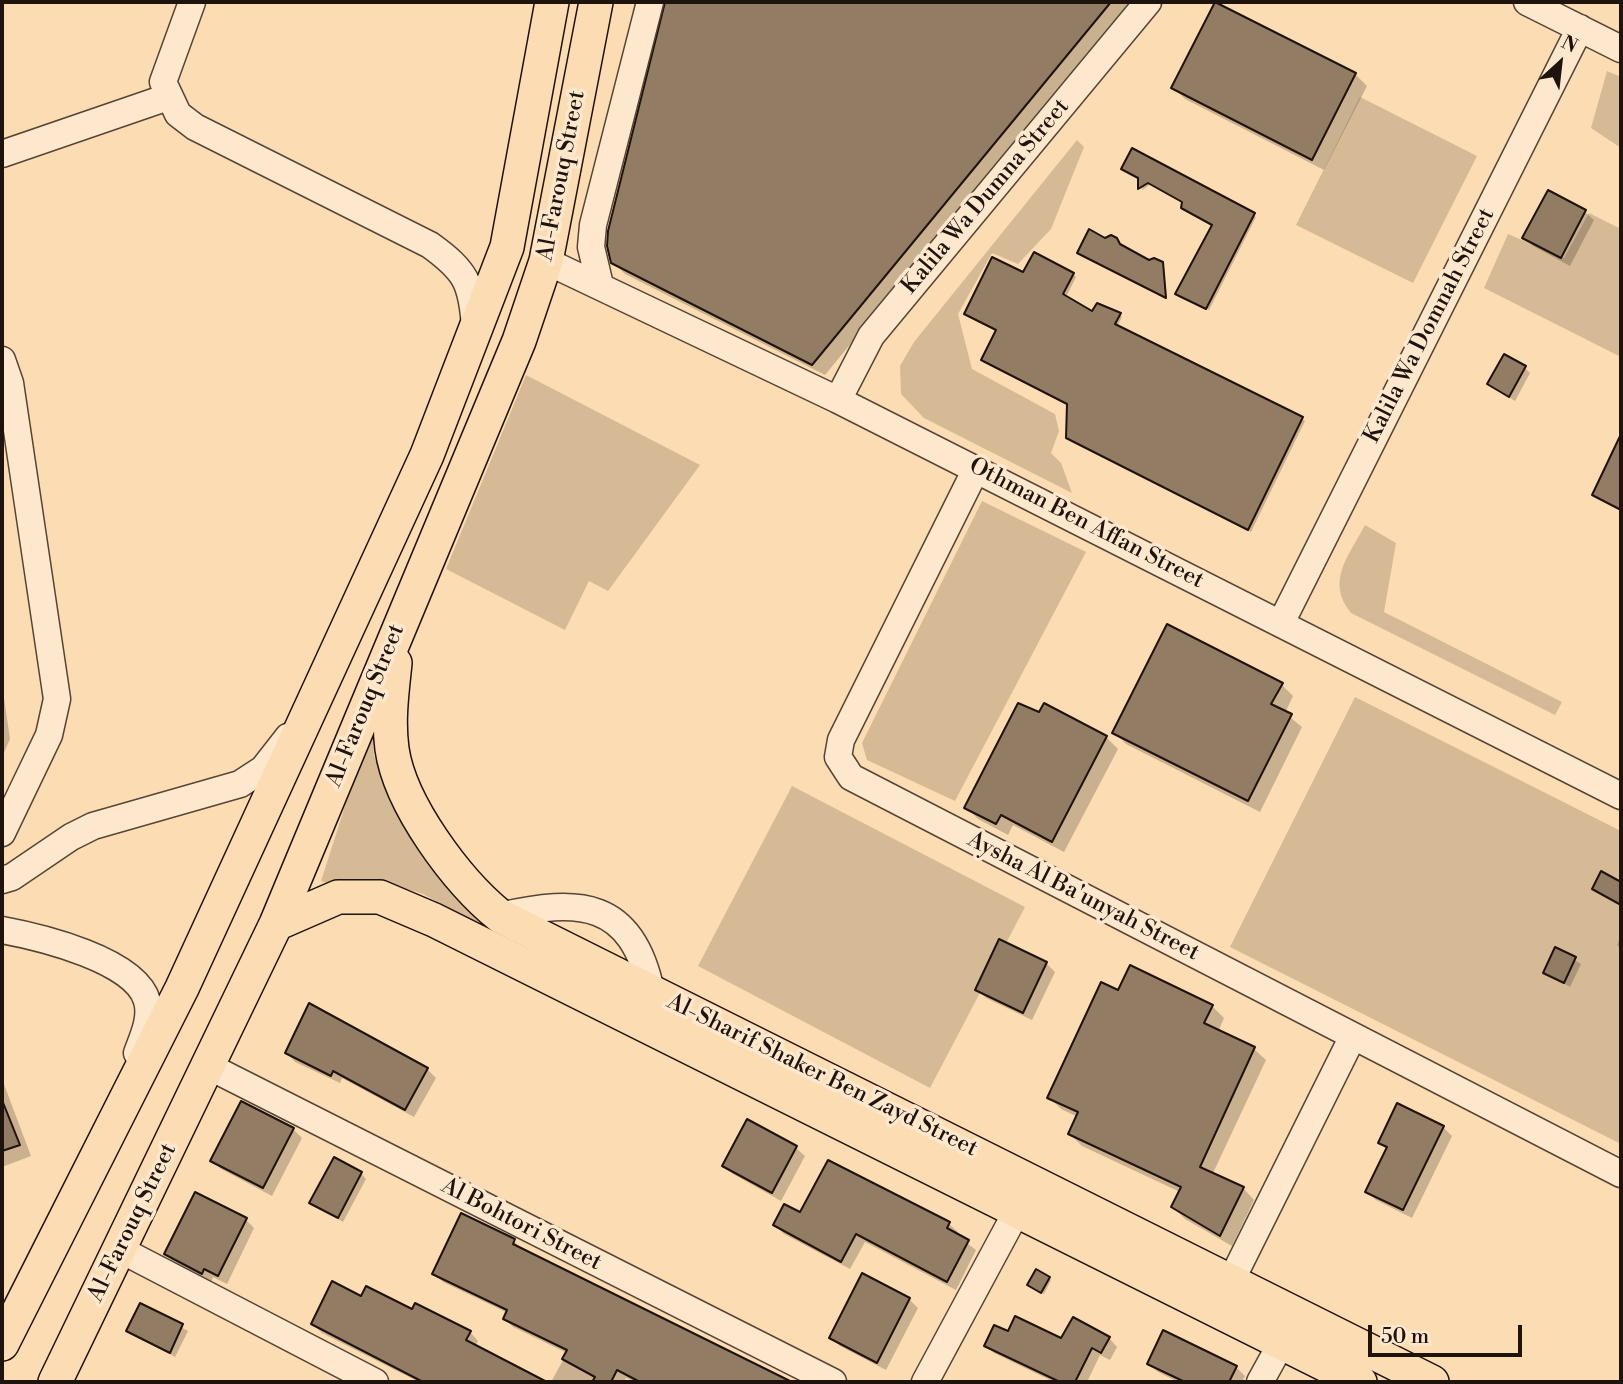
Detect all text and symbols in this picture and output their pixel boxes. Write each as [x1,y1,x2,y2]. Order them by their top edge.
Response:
north arrow [1525,28,1595,98]
text: N [1557,30,1582,58]
street label: Al-Farouq Street [532,88,592,264]
street label: Kalila Wa Dumna Street [896,94,1076,300]
street label: Kalila Wa Domnah Street [1359,204,1501,448]
street label: Othman Ben Affan Street [964,453,1208,595]
street label: Al-Farouq Street [321,621,411,791]
street label: Aysha Al Ba'unyah Street [963,827,1203,967]
street label: Al-Sharif Shaker Ben Zayd Street [662,989,982,1163]
street label: Al-Farouq Street [83,1139,183,1307]
street label: Al Bohtori Street [436,1173,606,1277]
scale bar [1371,1310,1525,1354]
text: 50 m [1381,1324,1429,1350]

